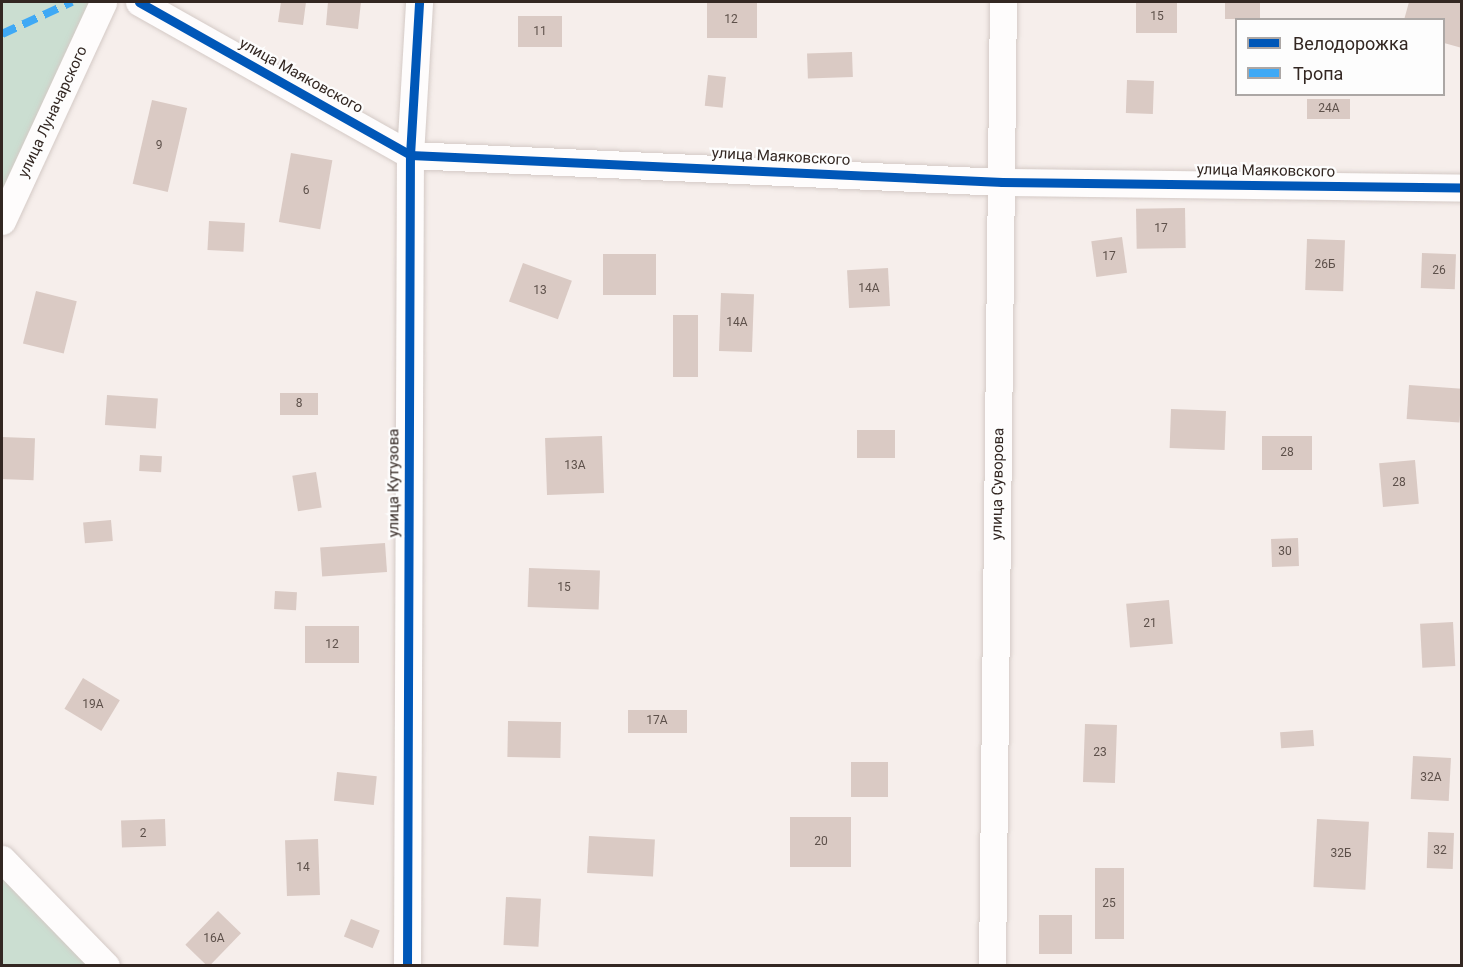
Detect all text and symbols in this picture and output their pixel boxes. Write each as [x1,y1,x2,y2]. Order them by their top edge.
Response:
house number: 15 [1150,10,1164,24]
house number: 12 [724,13,738,27]
legend [1235,18,1445,96]
house number: 11 [533,25,547,39]
text: Велодорожка [1293,33,1408,54]
street label: улица Маяковского [236,35,366,117]
street label: улица Луначарского [15,43,91,181]
text: Тропа [1293,63,1343,84]
house number: 24А [1318,102,1340,116]
house number: 9 [156,139,162,153]
street label: улица Маяковского [711,144,851,170]
street label: улица Маяковского [1197,161,1335,181]
house number: 6 [303,184,309,198]
house number: 17 [1154,222,1168,236]
house number: 17 [1102,250,1116,264]
house number: 26Б [1314,258,1336,272]
house number: 26 [1432,264,1446,278]
house number: 14А [858,282,880,296]
house number: 13 [533,284,547,298]
house number: 14А [726,316,748,330]
house number: 8 [296,397,302,411]
street label: улица Суворова [988,428,1008,540]
street label: улица Кутузова [385,429,403,537]
house number: 28 [1280,446,1294,460]
house number: 13А [564,459,586,473]
house number: 28 [1392,476,1406,490]
house number: 30 [1278,545,1292,559]
house number: 15 [557,581,571,595]
house number: 21 [1143,617,1157,631]
house number: 12 [325,638,339,652]
house number: 19А [82,698,104,712]
house number: 17А [646,714,668,728]
house number: 23 [1093,746,1107,760]
house number: 32А [1420,771,1442,785]
house number: 2 [140,827,146,841]
house number: 20 [814,835,828,849]
house number: 32 [1433,844,1447,858]
house number: 32Б [1330,847,1352,861]
house number: 14 [296,861,310,875]
house number: 25 [1102,897,1116,911]
house number: 16А [203,932,225,946]

